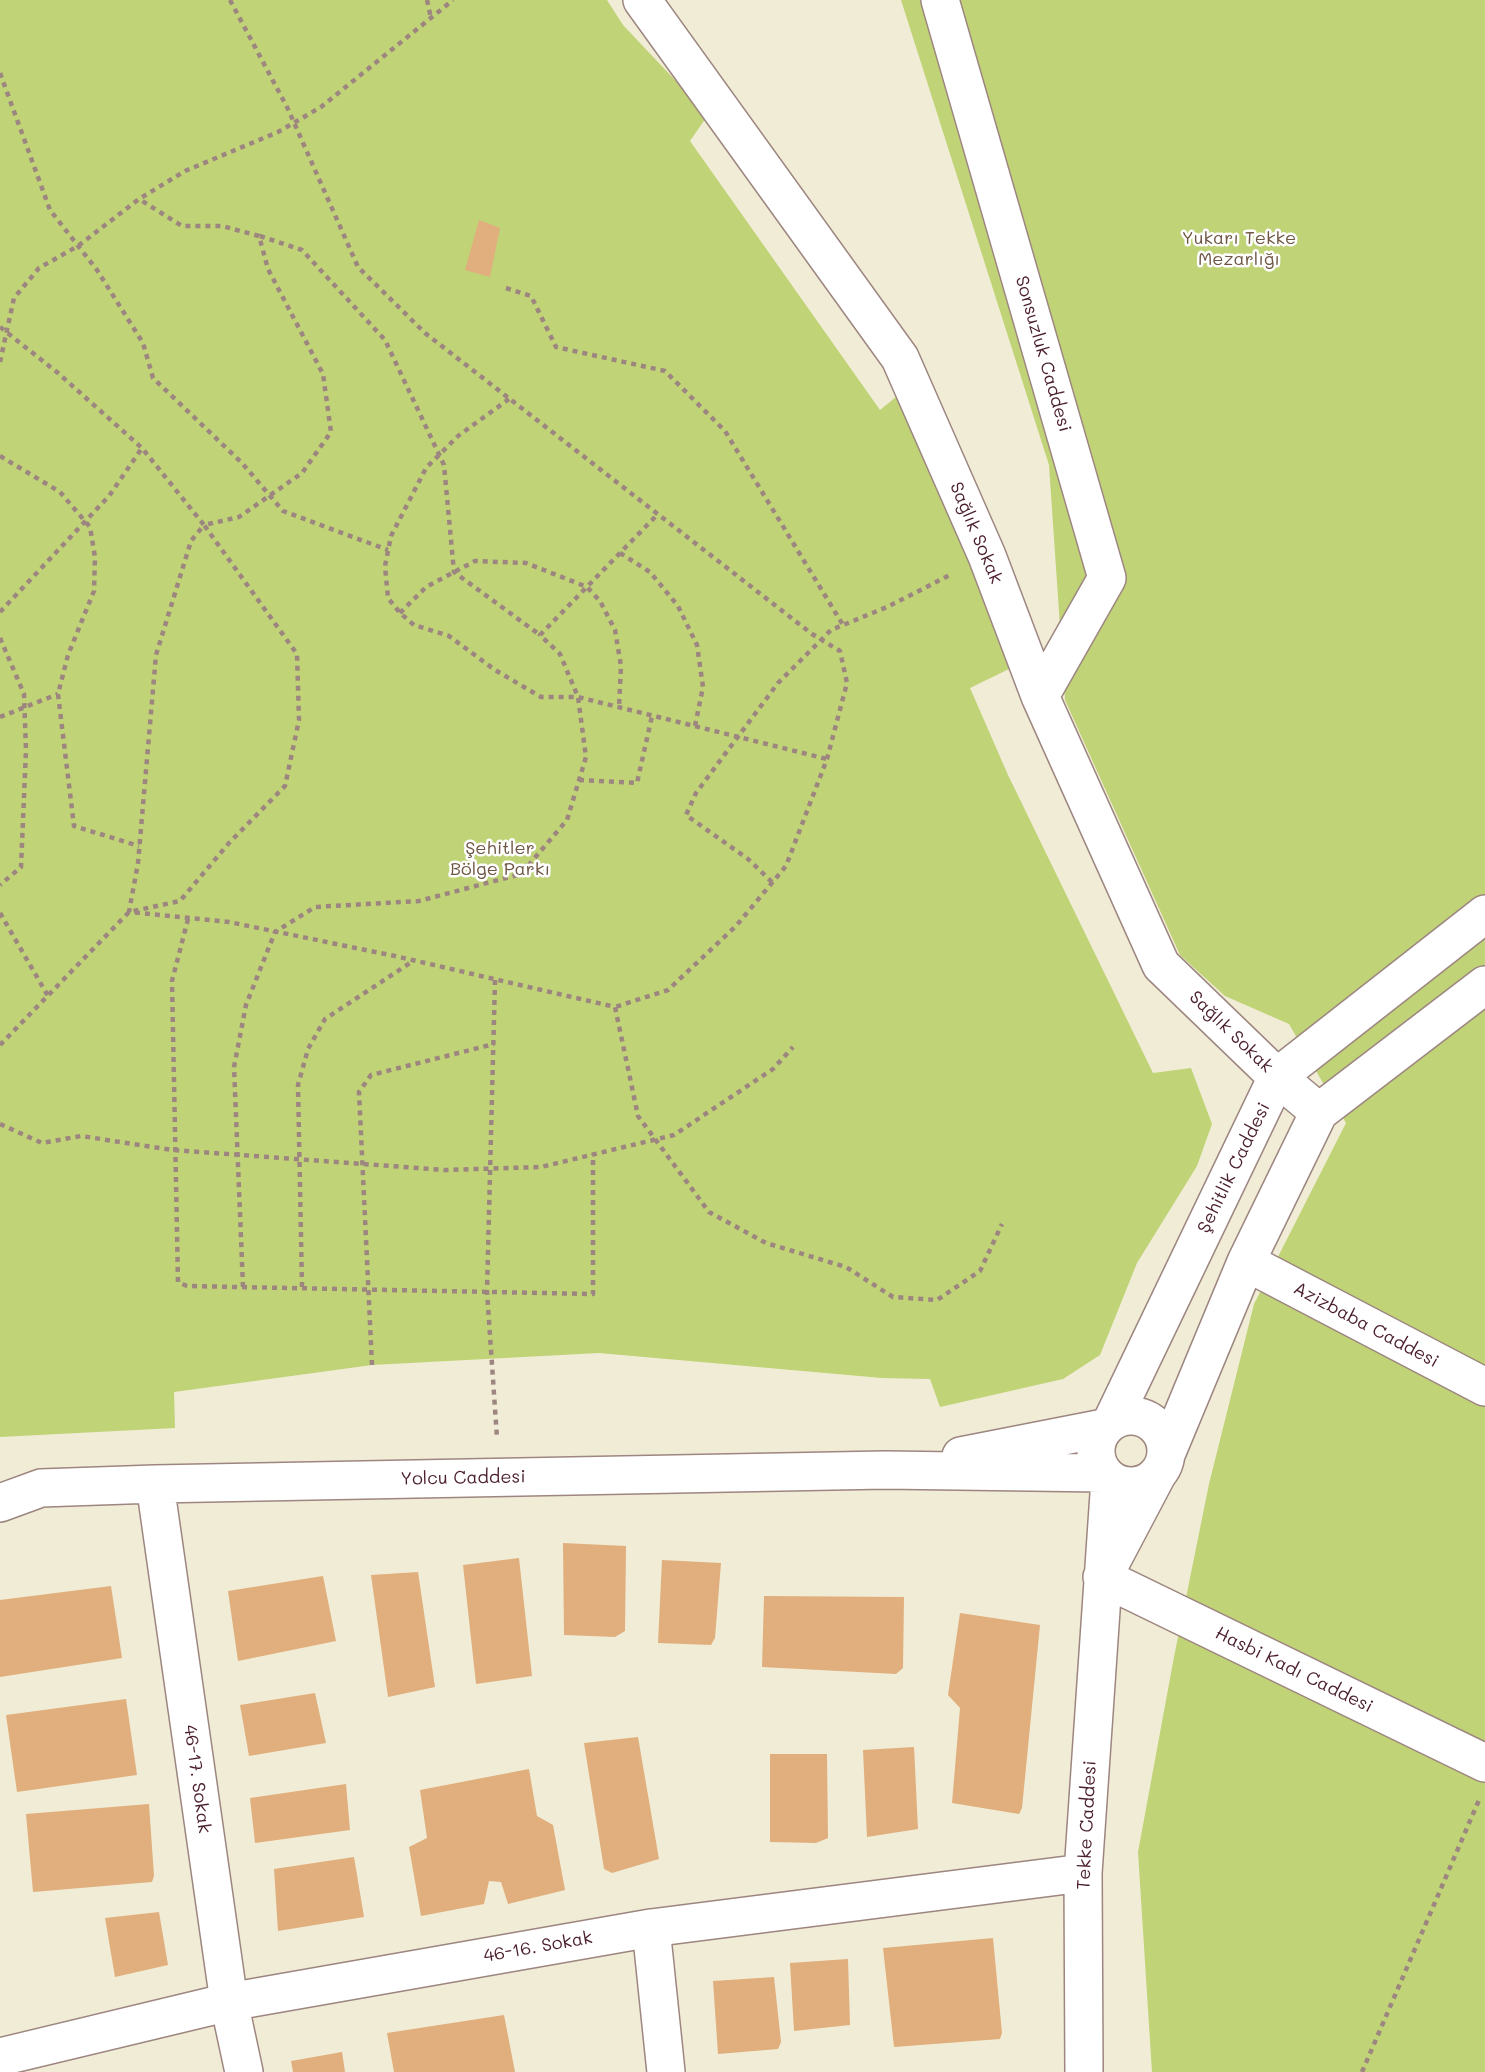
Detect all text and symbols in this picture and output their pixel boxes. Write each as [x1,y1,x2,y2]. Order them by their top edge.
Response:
park label: Yukarı Tekke Mezarlığı [1182,227,1296,270]
street label: Sonsuzluk Caddesi [1010,273,1076,435]
street label: Sağlık Sokak [945,479,1007,587]
park label: Şehitler Bölge Parkı [450,837,550,880]
street label: Sağlık Sokak [1185,987,1277,1077]
street label: Şehitlik Caddesi [1193,1099,1275,1237]
street label: Azizbaba Caddesi [1290,1278,1442,1372]
street label: Yolcu Caddesi [400,1466,526,1490]
street label: Hasbi Kadı Caddesi [1212,1622,1376,1718]
street label: 46-17. Sokak [179,1723,215,1835]
street label: Tekke Caddesi [1073,1760,1101,1890]
street label: 46-16. Sokak [482,1927,594,1967]

